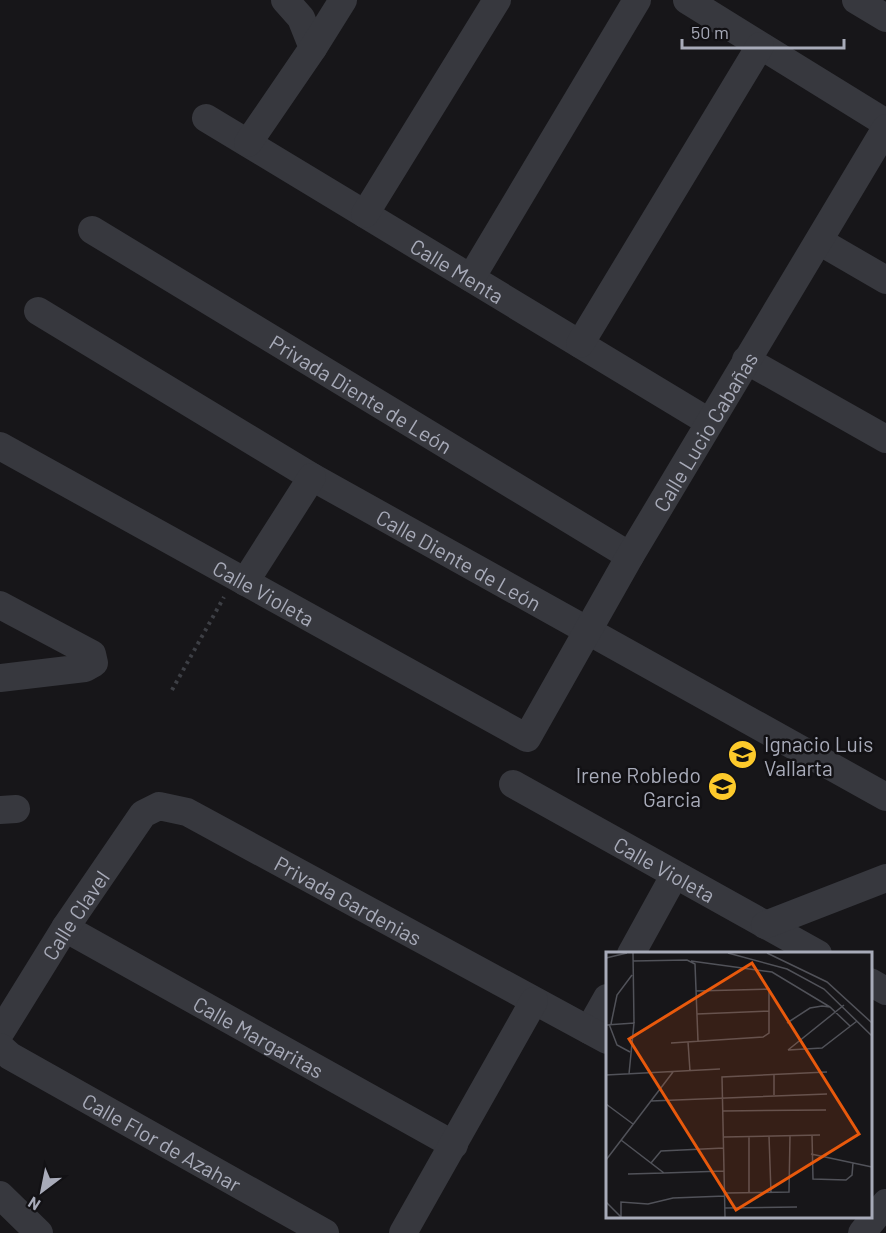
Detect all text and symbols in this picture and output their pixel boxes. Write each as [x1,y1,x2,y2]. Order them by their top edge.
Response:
scale bar [682,12,844,50]
text: 50 m [691,21,729,43]
street label: Calle Menta [406,232,509,308]
street label: Privada Diente de León [266,329,457,458]
street label: Calle Lucio Cabañas [647,347,762,515]
street label: Calle Diente de León [373,503,546,615]
street label: Calle Violeta [209,554,319,630]
place label: Ignacio Luis Vallarta [764,731,873,780]
school or university icon: Ignacio Luis Vallarta [727,739,759,771]
place label: Irene Robledo Garcia [576,762,701,811]
school or university icon: Irene Robledo Garcia [706,770,738,802]
street label: Calle Violeta [610,831,720,907]
street label: Privada Gardenias [271,850,426,950]
street label: Calle Clavel [36,865,114,964]
inset map [606,952,871,1218]
street label: Calle Margaritas [189,990,328,1082]
street label: Calle Flor de Azahar [78,1087,246,1196]
north arrow [12,1161,72,1221]
text: N [24,1193,43,1215]

